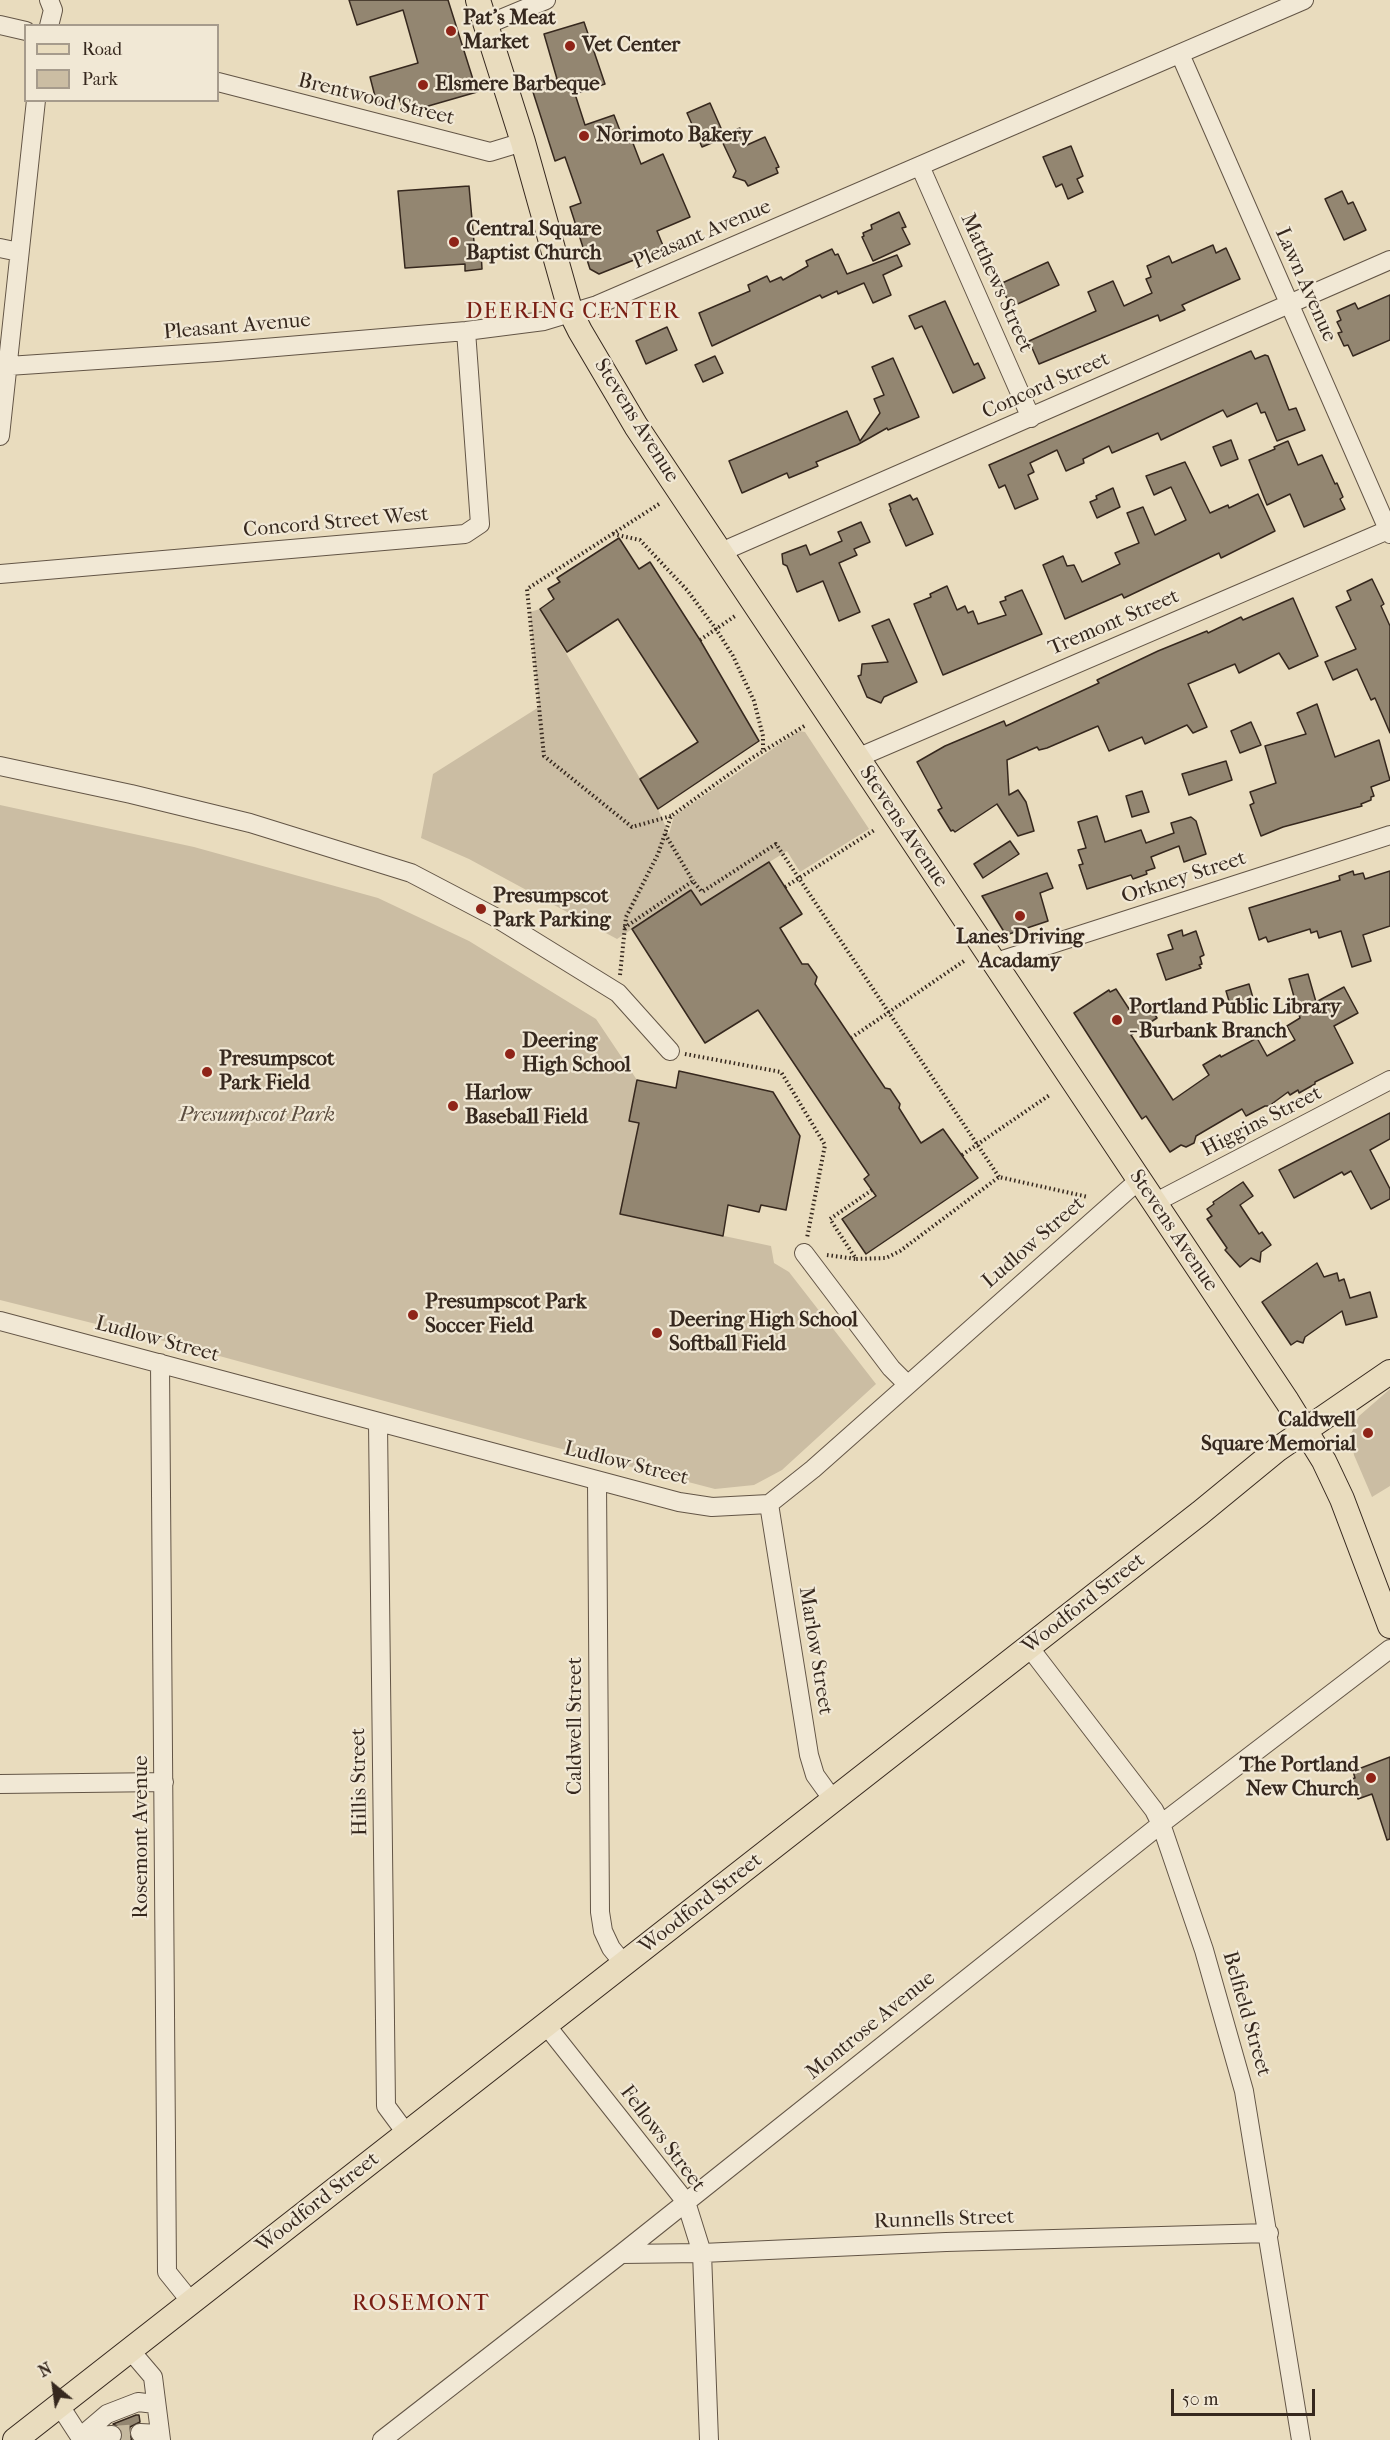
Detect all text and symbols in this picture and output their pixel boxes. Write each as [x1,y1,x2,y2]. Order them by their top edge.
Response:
place label: Pat's Meat Market [463,6,556,56]
legend [24,24,219,102]
marker: Pat's Meat Market [444,24,458,38]
place label: Vet Center [582,33,680,59]
text: Road [82,39,122,60]
marker: Vet Center [563,39,577,53]
street label: Brentwood Street [295,68,457,132]
text: Park [82,69,118,90]
place label: Elsmere Barbeque [435,72,600,98]
marker: Elsmere Barbeque [416,78,430,92]
place label: Norimoto Bakery [596,123,752,149]
marker: Norimoto Bakery [577,129,591,143]
street label: Pleasant Avenue [629,195,775,275]
street label: Matthews Street [954,210,1038,356]
place label: Central Square Baptist Church [466,217,602,267]
street label: Lawn Avenue [1269,224,1341,346]
marker: Central Square Baptist Church [447,235,461,249]
district label: DEERING CENTER [466,300,680,326]
street label: Pleasant Avenue [162,308,312,346]
street label: Concord Street [979,347,1113,425]
street label: Stevens Avenue [588,354,684,488]
street label: Concord Street West [242,502,430,544]
street label: Tremont Street [1045,584,1183,662]
street label: Stevens Avenue [853,761,953,893]
street label: Orkney Street [1119,846,1249,910]
place label: Presumpscot Park Parking [493,884,611,934]
marker: Presumpscot Park Parking [474,902,488,916]
marker: Lanes Driving Acadamy [1013,909,1027,923]
place label: Lanes Driving Acadamy [956,925,1084,975]
place label: Portland Public Library - Burbank Branch [1129,995,1341,1045]
marker: Portland Public Library - Burbank Branch [1110,1013,1124,1027]
place label: Deering High School [522,1029,631,1079]
place label: Presumpscot Park Field [219,1047,334,1097]
marker: Deering High School [503,1047,517,1061]
marker: Presumpscot Park Field [200,1065,214,1079]
place label: Harlow Baseball Field [465,1081,588,1131]
street label: Higgins Street [1198,1081,1326,1163]
marker: Harlow Baseball Field [446,1099,460,1113]
park label: Presumpscot Park [179,1103,335,1129]
street label: Stevens Avenue [1123,1165,1223,1297]
street label: Ludlow Street [978,1192,1090,1294]
place label: Presumpscot Park Soccer Field [425,1290,587,1340]
marker: Presumpscot Park Soccer Field [406,1308,420,1322]
place label: Deering High School Softball Field [669,1308,858,1358]
street label: Ludlow Street [92,1311,222,1369]
marker: Deering High School Softball Field [650,1326,664,1340]
place label: Caldwell Square Memorial [1201,1408,1356,1458]
marker: Caldwell Square Memorial [1361,1426,1375,1440]
street label: Ludlow Street [561,1436,691,1492]
street label: Woodford Street [1018,1548,1150,1660]
street label: Marlow Street [792,1585,838,1717]
street label: Caldwell Street [563,1657,589,1795]
street label: Hillis Street [346,1728,374,1836]
place label: The Portland New Church [1240,1753,1359,1803]
street label: Rosemont Avenue [129,1755,155,1919]
marker: The Portland New Church [1364,1771,1378,1785]
street label: Woodford Street [635,1848,767,1960]
street label: Belfield Street [1216,1949,1276,2079]
street label: Montrose Avenue [801,1966,941,2086]
street label: Fellows Street [614,2081,710,2197]
street label: Woodford Street [252,2147,384,2259]
street label: Runnells Street [873,2205,1015,2235]
district label: ROSEMONT [352,2292,490,2318]
north arrow [24,2356,84,2416]
text: N [35,2359,55,2381]
scale bar [1174,2377,1318,2415]
text: 50 m [1182,2389,1218,2410]

